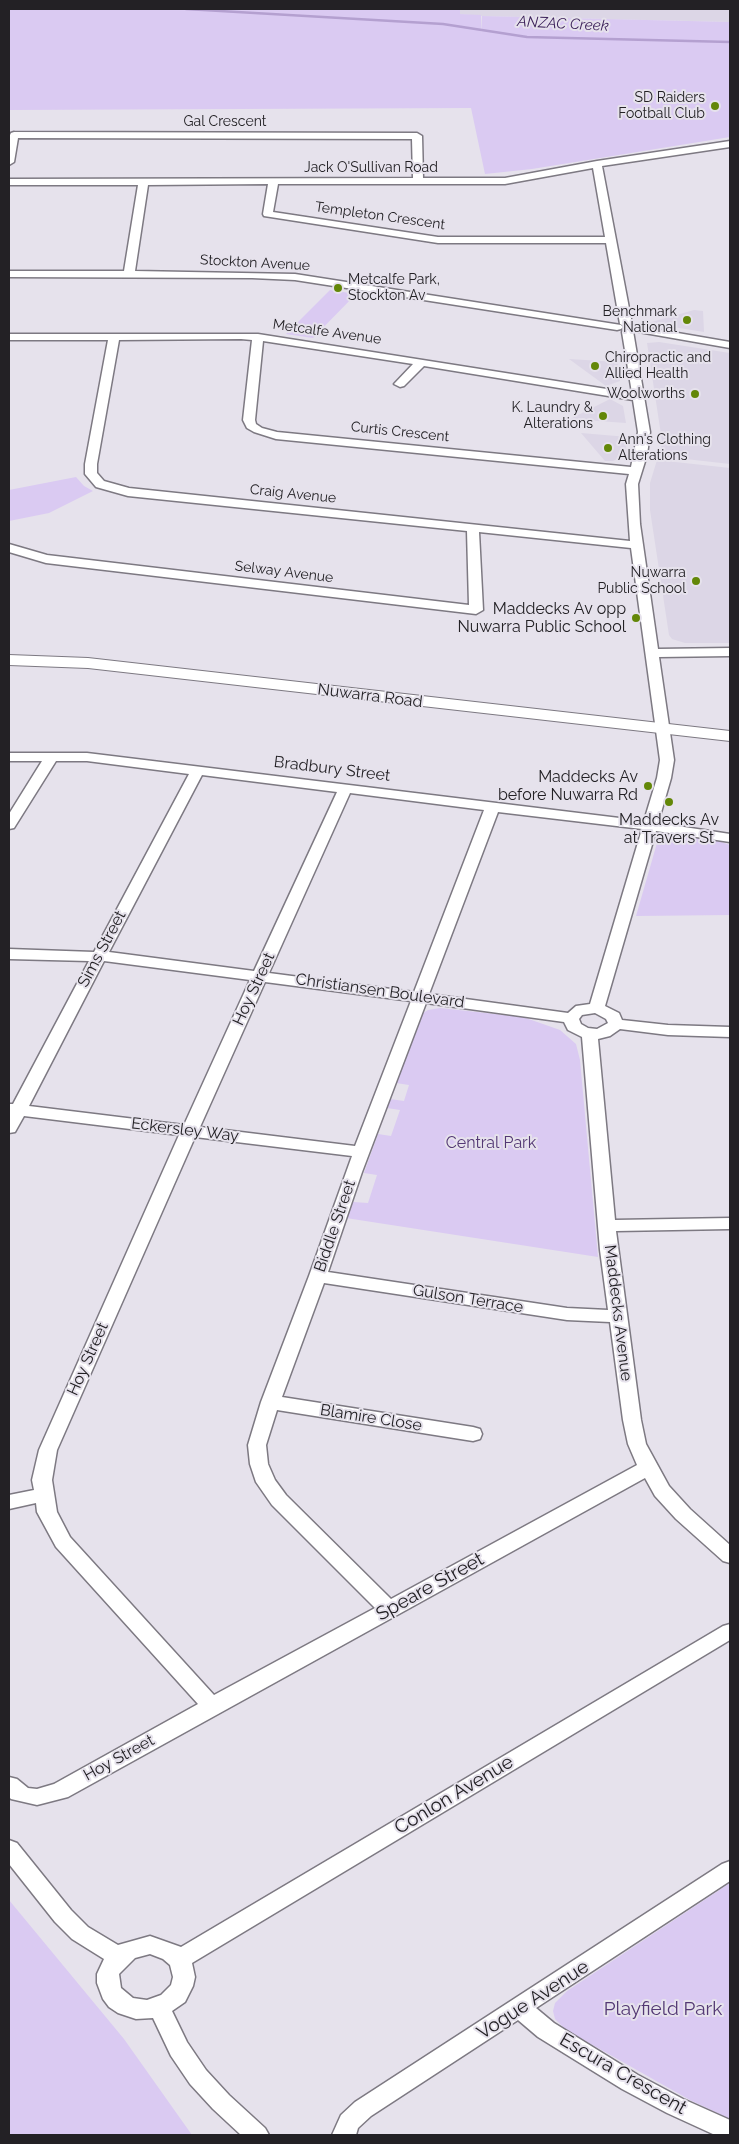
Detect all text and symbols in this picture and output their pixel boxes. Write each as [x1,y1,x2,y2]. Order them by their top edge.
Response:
water label: ANZAC Creek [517,13,609,35]
place label: SD Raiders Football Club [618,90,705,122]
marker: SD Raiders Football Club [709,100,721,112]
street label: Gal Crescent [184,114,266,130]
street label: Jack O'Sullivan Road [304,160,438,176]
street label: Templeton Crescent [314,199,446,233]
street label: Stockton Avenue [200,252,310,274]
place label: Metcalfe Park, Stockton Av [348,272,440,304]
marker: Metcalfe Park, Stockton Av [332,282,344,294]
place label: Benchmark National [603,304,677,336]
marker: Benchmark National [681,314,693,326]
street label: Metcalfe Avenue [272,316,382,348]
place label: Chiropractic and Allied Health [605,350,711,382]
marker: Chiropractic and Allied Health [589,360,601,372]
place label: Woolworths [607,386,685,402]
marker: Woolworths [689,388,701,400]
place label: K. Laundry & Alterations [511,400,593,432]
marker: K. Laundry & Alterations [597,410,609,422]
street label: Curtis Crescent [350,418,450,446]
place label: Ann's Clothing Alterations [618,432,711,464]
marker: Ann's Clothing Alterations [602,442,614,454]
street label: Craig Avenue [249,481,337,507]
street label: Selway Avenue [234,558,334,586]
place label: Nuwarra Public School [597,565,686,598]
marker: Nuwarra Public School [690,575,702,587]
place label: Maddecks Av opp Nuwarra Public School [457,599,626,637]
marker: Maddecks Av opp Nuwarra Public School [630,612,642,624]
street label: Nuwarra Road [316,680,424,712]
street label: Bradbury Street [273,752,391,786]
place label: Maddecks Av before Nuwarra Rd [498,767,638,805]
marker: Maddecks Av before Nuwarra Rd [642,780,654,792]
marker: Maddecks Av at Travers St [663,796,675,808]
place label: Maddecks Av at Travers St [619,810,719,848]
street label: Sims Street [74,907,130,991]
street label: Hoy Street [229,950,279,1028]
street label: Christiansen Boulevard [294,970,466,1012]
street label: Eckersley Way [130,1114,240,1146]
park label: Central Park [446,1133,536,1153]
street label: Biddle Street [310,1177,360,1275]
street label: Maddecks Avenue [600,1244,636,1382]
street label: Gulson Terrace [412,1281,524,1317]
street label: Hoy Street [63,1319,113,1399]
street label: Blamire Close [319,1400,423,1436]
street label: Speare Street [372,1548,488,1626]
street label: Hoy Street [80,1731,158,1785]
street label: Conlon Avenue [390,1751,518,1839]
street label: Vogue Avenue [473,1955,593,2045]
park label: Playfield Park [604,1998,722,2020]
street label: Escura Crescent [555,2028,691,2120]

